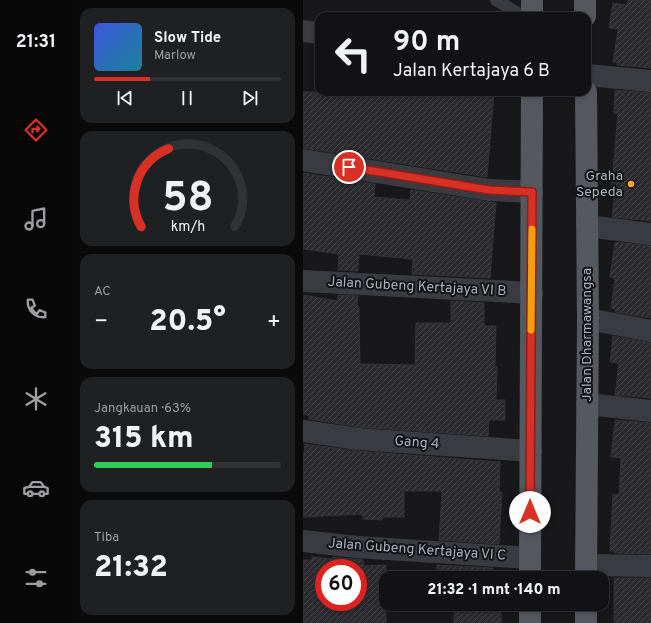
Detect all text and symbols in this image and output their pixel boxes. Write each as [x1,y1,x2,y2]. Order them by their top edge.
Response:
text: 90 m [393,25,460,61]
icon: left [327,28,379,80]
text: Slow Tide [154,29,221,48]
text: 21:31 [16,31,56,54]
text: Marlow [154,48,196,64]
text: Jalan Kertajaya 6 B [393,60,550,83]
icon: previous [114,87,136,109]
icon: pause [176,87,198,109]
icon: next [239,87,261,109]
icon: directions [22,116,50,144]
pin [332,150,366,184]
icon: arrive [338,156,360,178]
place label: Graha Sepeda [576,168,623,201]
text: 58 [162,172,213,225]
marker: Graha Sepeda [626,179,636,189]
icon: music [22,205,50,233]
text: km/h [170,217,205,235]
street label: Jalan Dharmawangsa [579,268,596,402]
street label: Jalan Gubeng Kertajaya VI B [327,274,507,300]
text: AC [94,284,111,300]
icon: phone [22,295,50,323]
text: 20.5° [149,304,226,341]
text: − [94,309,108,336]
text: + [267,309,281,336]
icon: climate [22,385,50,413]
text: Jangkauan · 63% [94,401,191,417]
text: 315 km [94,421,194,458]
street label: Gang 4 [394,433,440,453]
icon: car [22,474,50,502]
position arrow [509,491,551,533]
text: Tiba [94,530,119,546]
street label: Jalan Gubeng Kertajaya VI C [327,535,507,565]
text: 21:32 [94,550,168,587]
speed limit sign: 60 [315,559,367,611]
icon: filters [22,564,50,592]
text: 21:32 · 1 mnt · 140 m [427,581,561,600]

